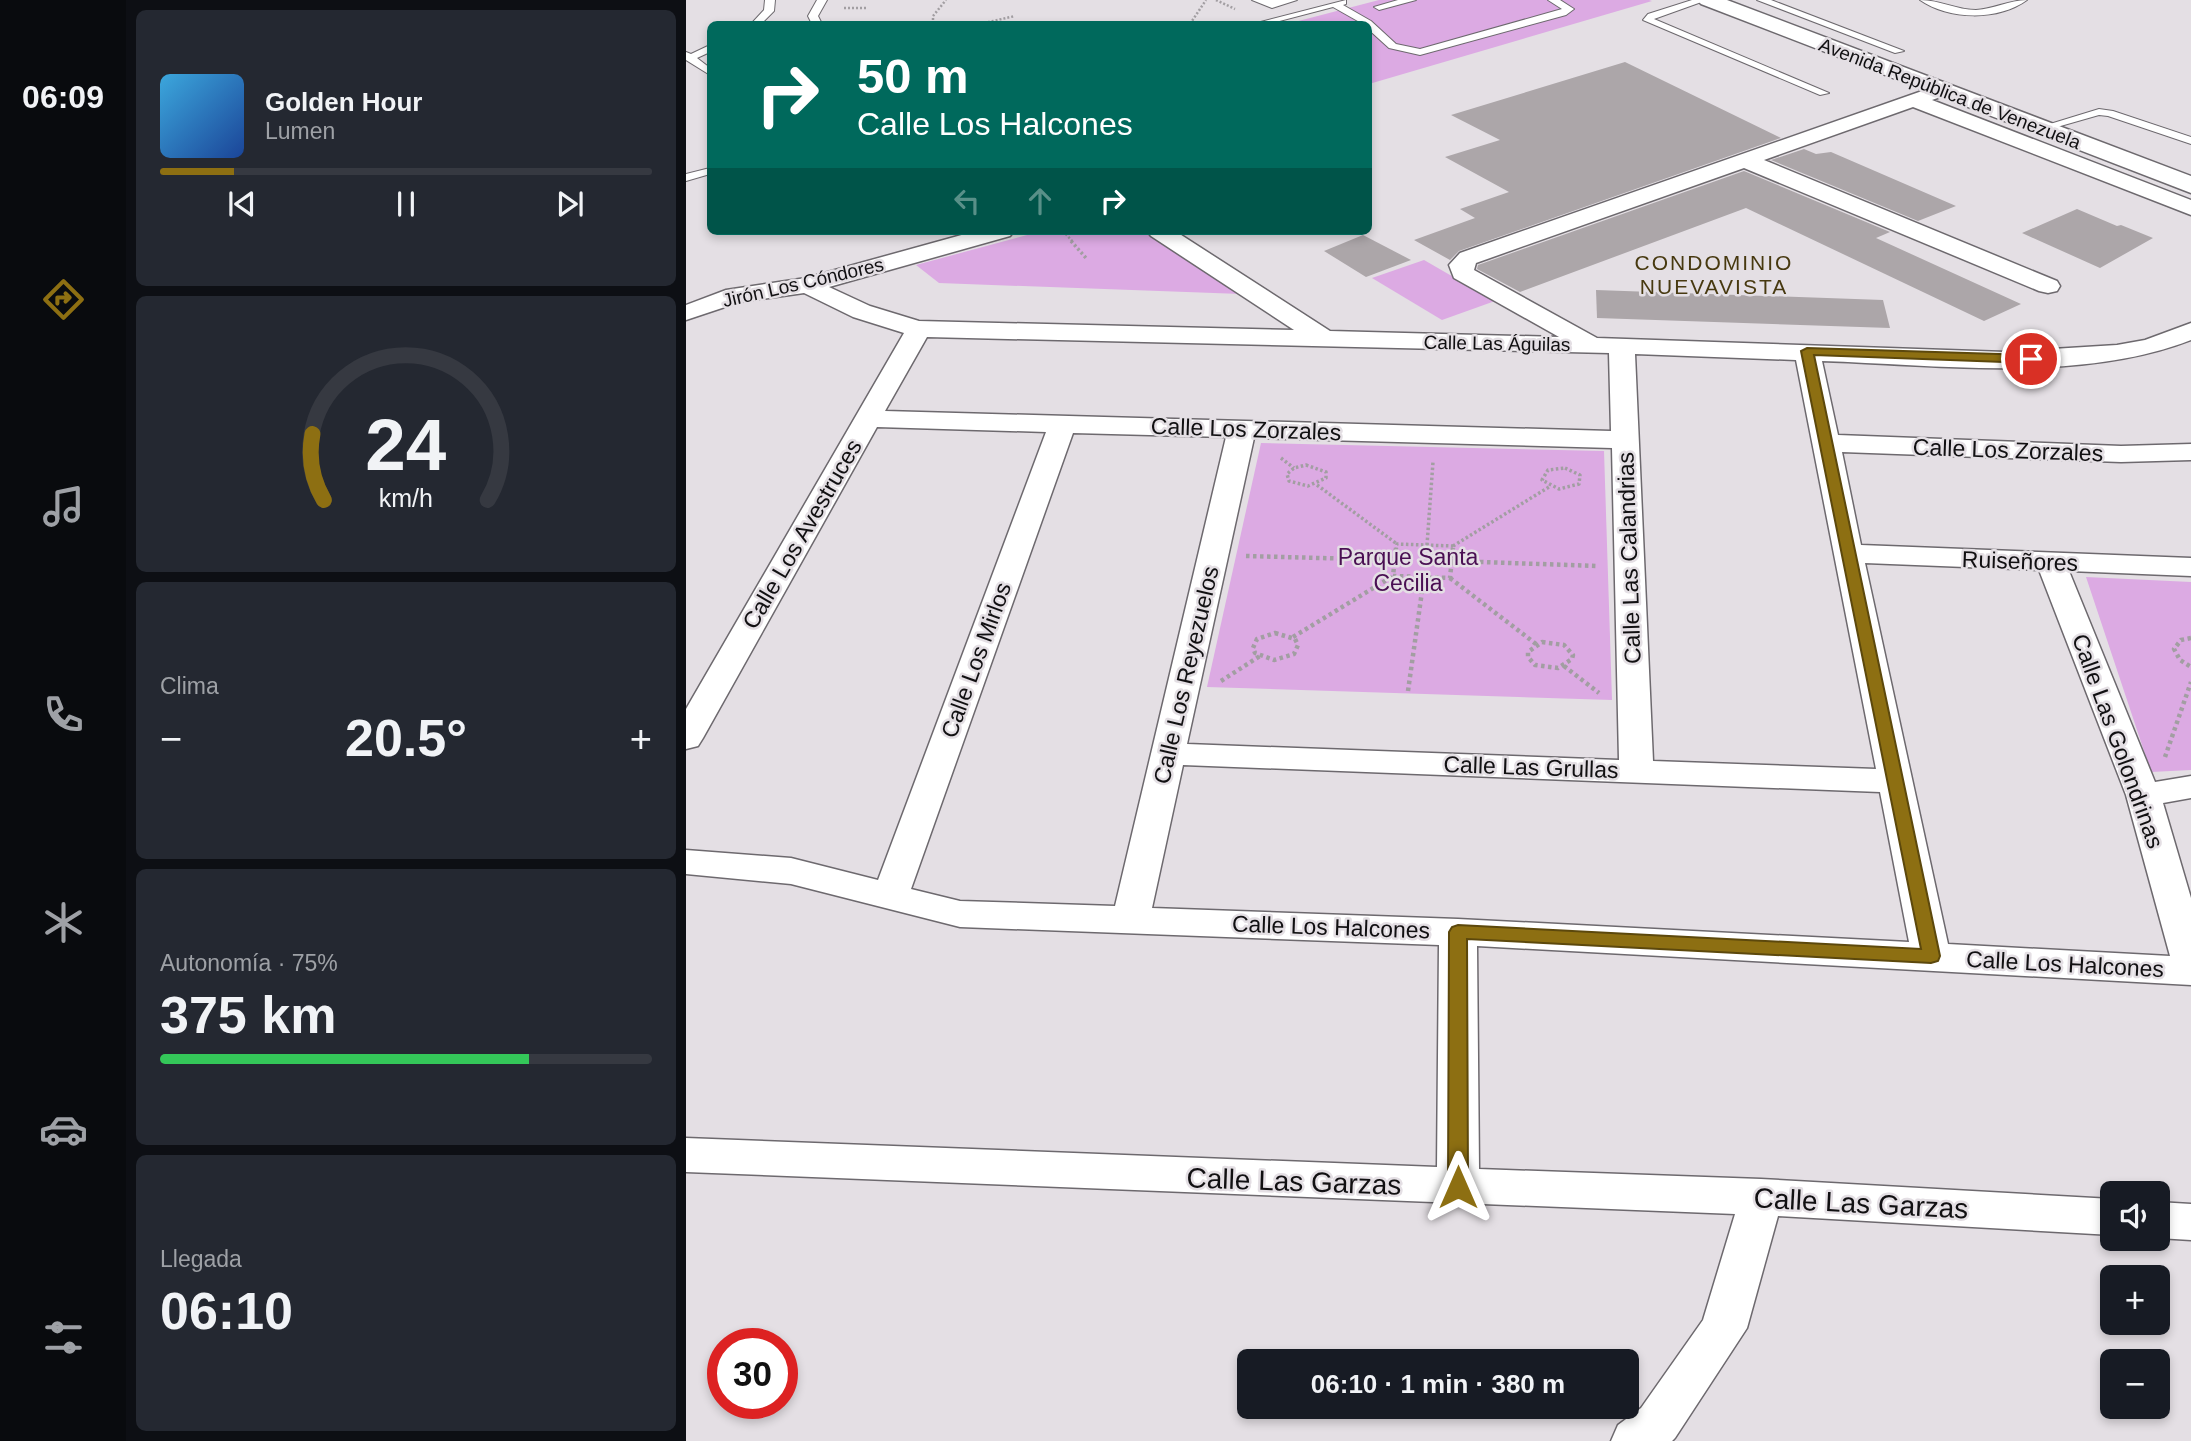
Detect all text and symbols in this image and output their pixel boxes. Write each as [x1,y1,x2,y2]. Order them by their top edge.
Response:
street label: Avenida República de Venezuela [1816,34,2084,153]
icon: right [742,49,833,140]
text: 50 m [857,49,969,103]
text: 06:09 [22,79,104,115]
text: Golden Hour [265,87,422,117]
text: Calle Los Halcones [857,106,1133,142]
text: Lumen [265,118,335,144]
icon: left [948,182,986,220]
icon: ahead [1021,182,1059,220]
icon: right [1094,182,1132,220]
icon: previous [223,185,261,223]
icon: pause [387,185,425,223]
icon: next [551,185,589,223]
district label: CONDOMINIO NUEVAVISTA [1635,251,1793,298]
street label: Jirón Los Cóndores [720,254,886,311]
icon: directions [39,275,88,324]
pin [2001,329,2061,389]
street label: Calle Las Águilas [1423,332,1571,355]
icon: arrive [2012,340,2050,378]
text: 24 [366,405,447,486]
street label: Calle Los Zorzales [1150,413,1342,445]
street label: Calle Los Zorzales [1912,434,2104,466]
street label: Calle Los Avestruces [737,435,867,633]
street label: Calle Las Calandrias [1612,451,1646,665]
icon: music [39,482,88,531]
text: km/h [379,484,433,512]
park label: Parque Santa Cecilia [1338,544,1479,596]
street label: Ruiseñores [1961,546,2079,576]
street label: Calle Los Reyezuelos [1148,564,1224,786]
street label: Calle Los Mirlos [936,579,1016,741]
street label: Calle Las Golondrinas [2067,630,2169,852]
text: Clima [160,673,219,699]
icon: phone [39,690,88,739]
text: 20.5° [345,709,467,767]
text: − [160,718,182,760]
text: + [630,718,652,760]
street label: Calle Las Grullas [1443,751,1619,783]
icon: climate [39,898,88,947]
street label: Calle Los Halcones [1232,911,1430,943]
street label: Calle Los Halcones [1965,946,2165,982]
text: Autonomía · 75% [160,950,338,976]
text: 375 km [160,986,336,1044]
icon: car [39,1105,88,1154]
position arrow [1421,1150,1495,1224]
street label: Calle Las Garzas [1186,1162,1402,1201]
map controls [2100,1181,2170,1419]
button: sound [2100,1181,2170,1251]
street label: Calle Las Garzas [1753,1182,1969,1225]
text: Llegada [160,1246,242,1272]
button: + [2100,1265,2170,1335]
text: 06:10 [160,1282,293,1340]
icon: filters [39,1313,88,1362]
speed limit sign: 30 [707,1328,798,1419]
button: − [2100,1349,2170,1419]
text: 06:10 · 1 min · 380 m [1311,1369,1565,1399]

